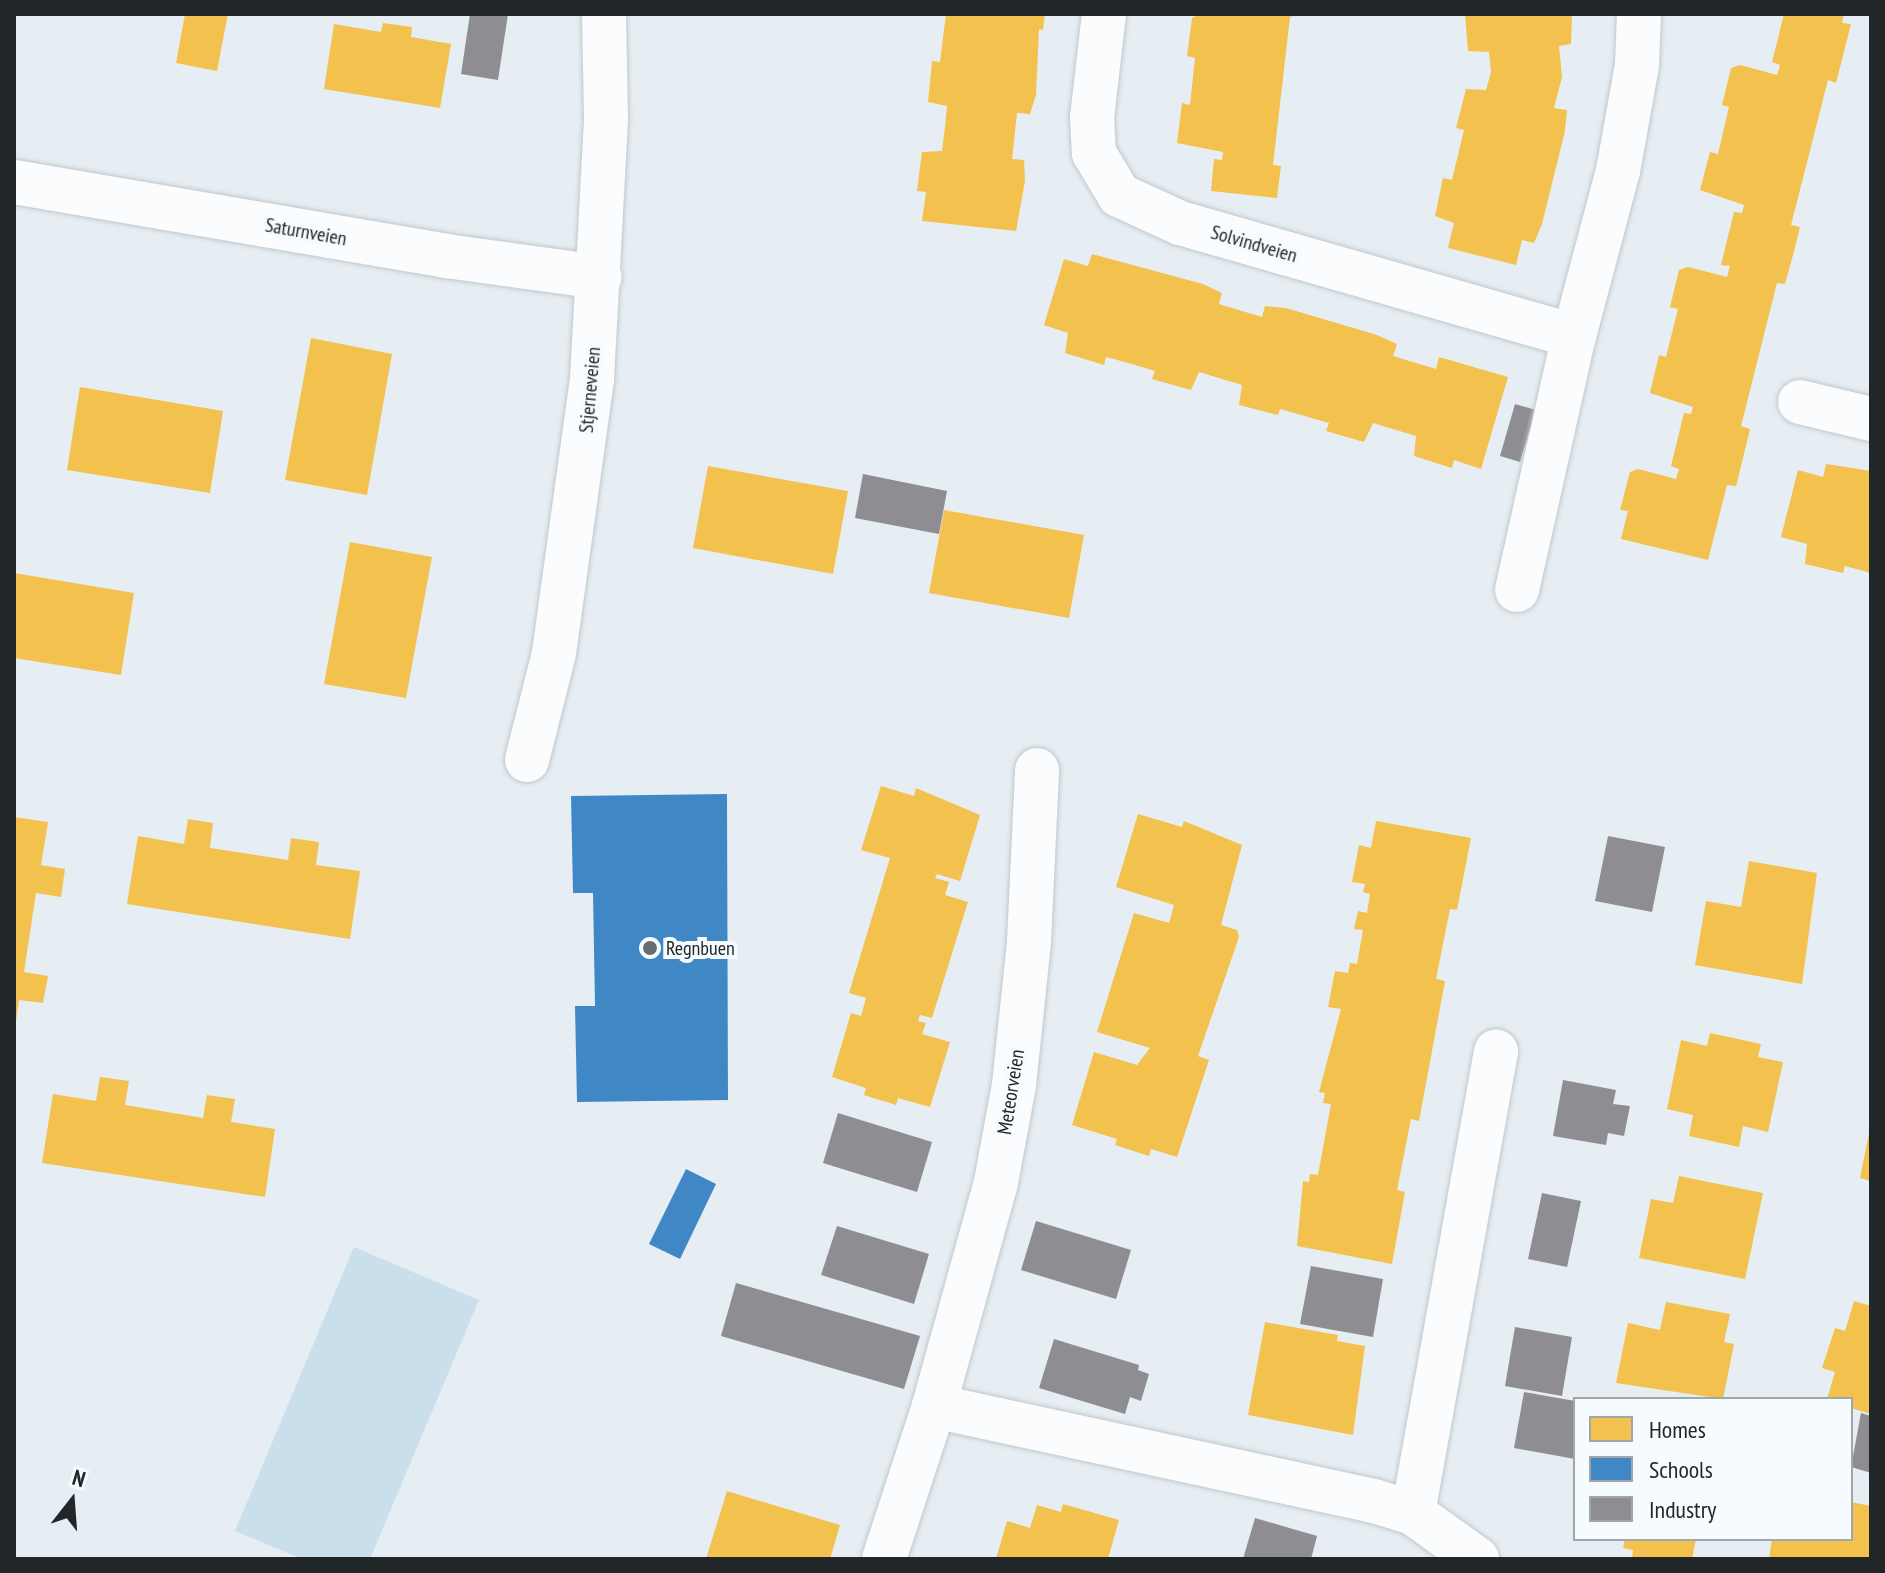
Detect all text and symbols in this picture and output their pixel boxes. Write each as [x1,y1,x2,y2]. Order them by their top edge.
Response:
street label: Saturnveien [263,213,349,251]
street label: Solvindveien [1208,220,1300,268]
street label: Stjerneveien [574,346,606,434]
place label: Regnbuen [666,936,735,960]
marker: Regnbuen [641,939,659,957]
street label: Meteorveien [992,1048,1030,1136]
legend [1573,1397,1853,1541]
text: Homes [1649,1414,1706,1445]
text: Schools [1649,1454,1713,1485]
north arrow [32,1461,112,1541]
text: N [69,1463,89,1493]
text: Industry [1649,1494,1716,1525]

